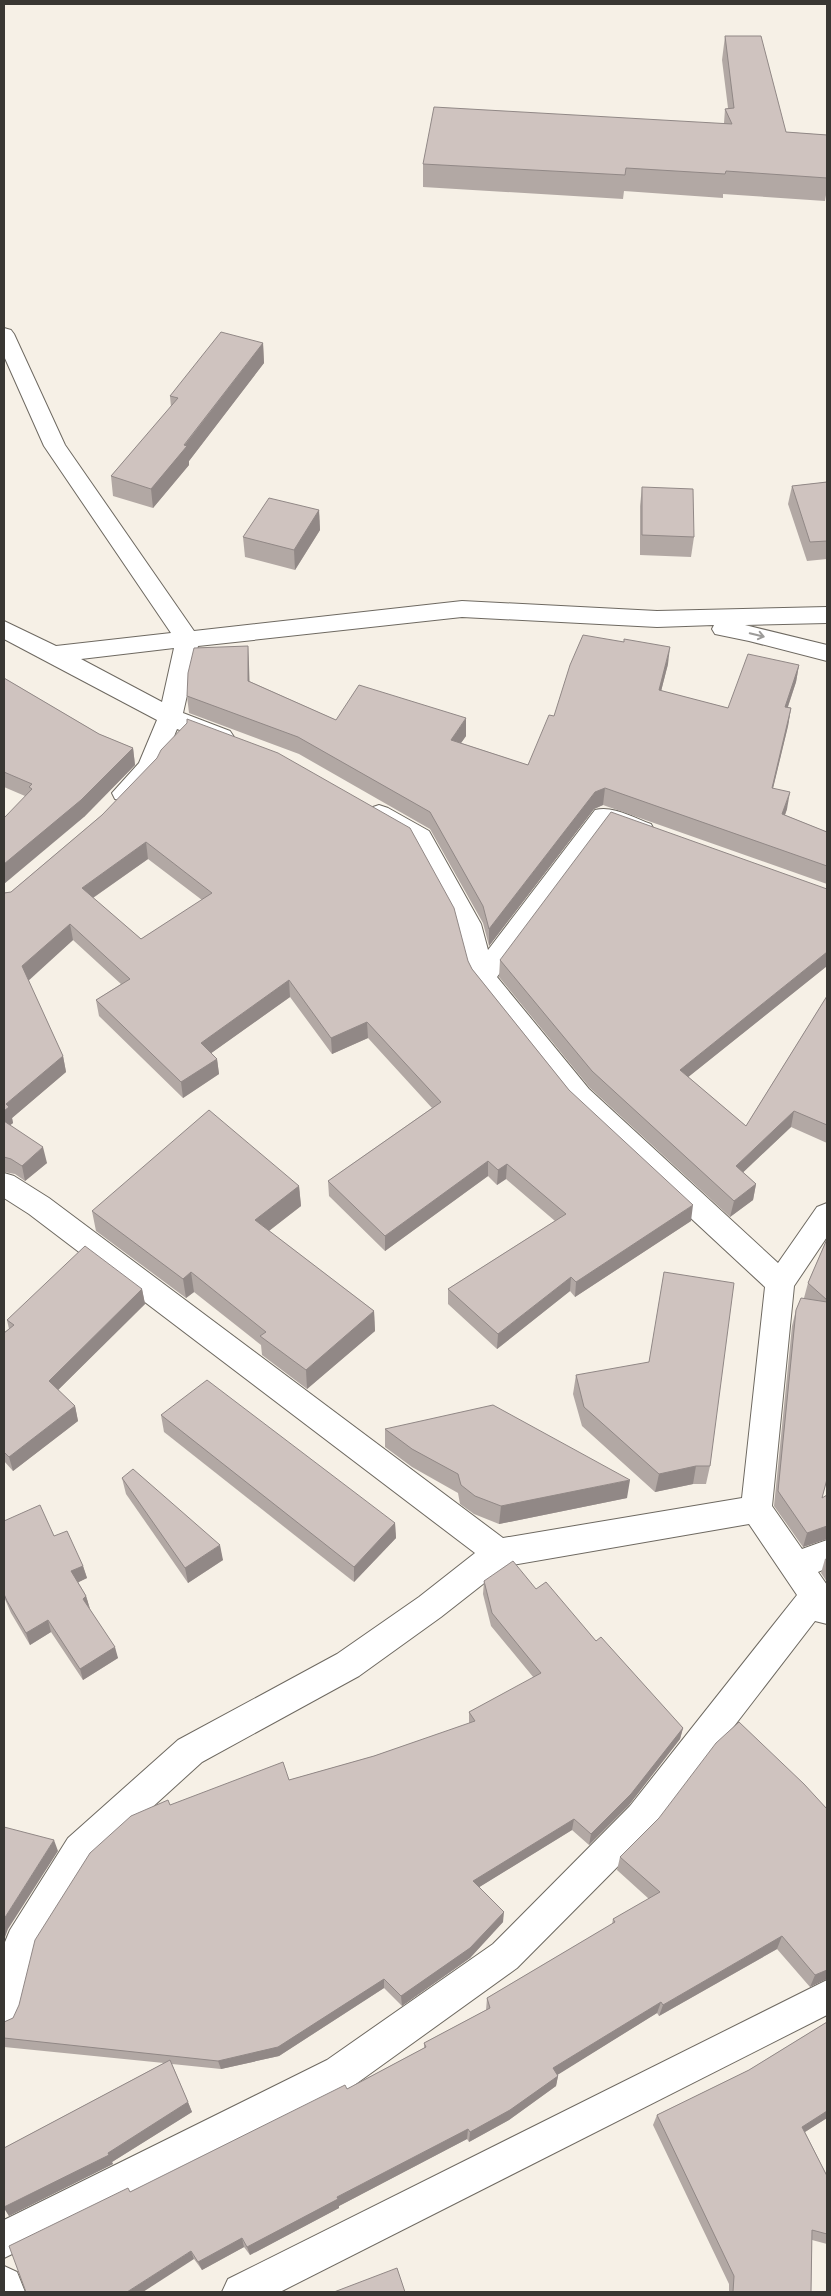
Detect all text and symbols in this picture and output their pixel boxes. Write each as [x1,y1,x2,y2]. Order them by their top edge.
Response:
one-way arrow [748,631,764,640]

